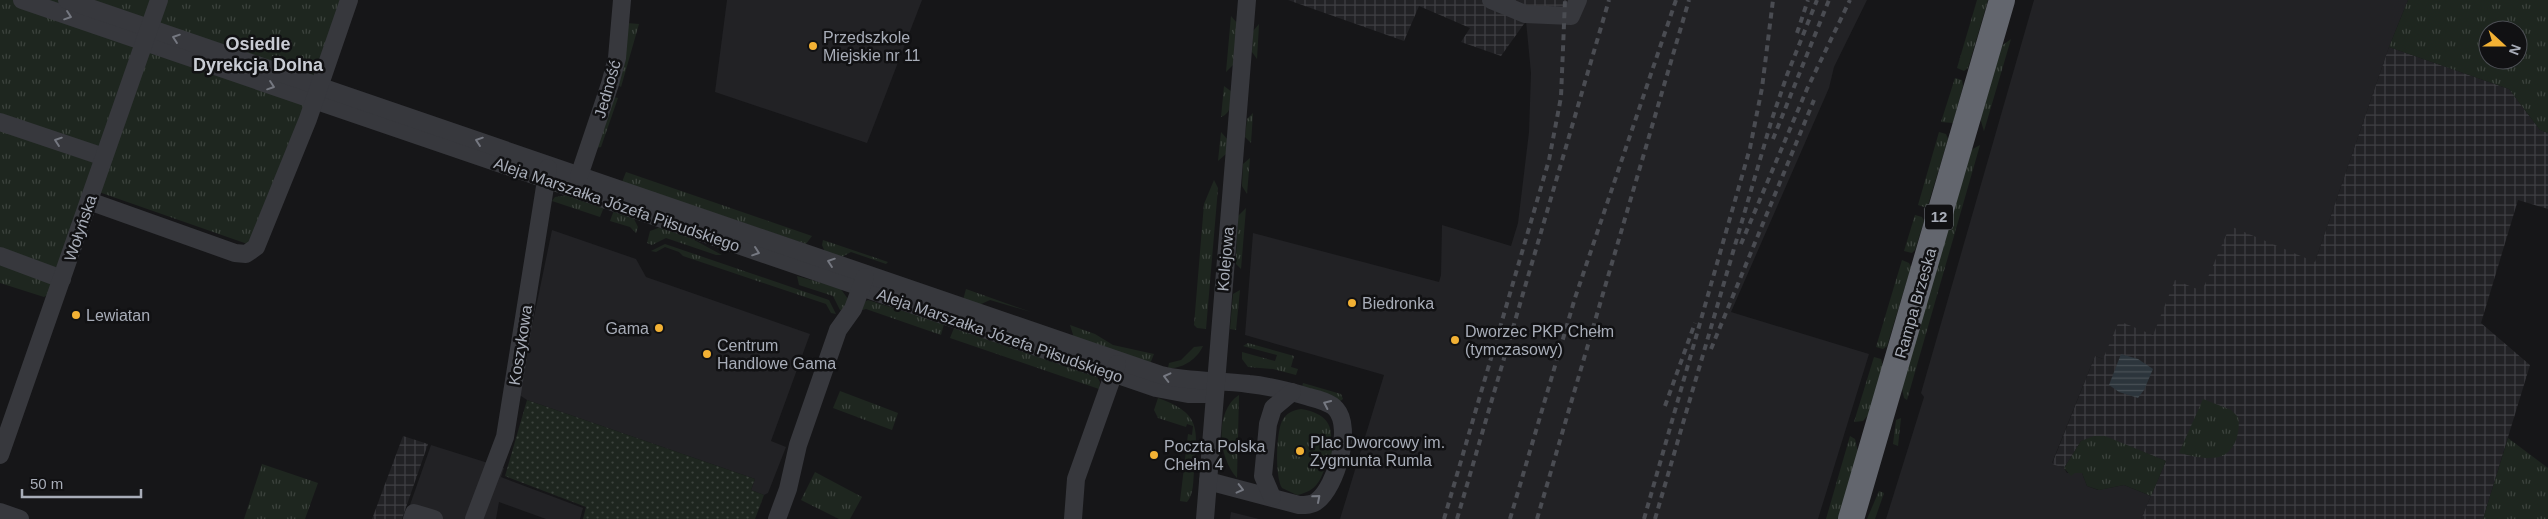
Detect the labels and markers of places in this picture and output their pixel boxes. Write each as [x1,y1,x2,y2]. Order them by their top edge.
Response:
place label: Przedszkole Miejskie nr 11 [823,29,921,64]
marker: Przedszkole Miejskie nr 11 [807,40,819,52]
place label: Biedronka [1362,295,1434,312]
marker: Biedronka [1346,297,1358,309]
place label: Lewiatan [86,307,150,324]
marker: Lewiatan [70,309,82,321]
place label: Gama [605,320,649,337]
marker: Gama [653,322,665,334]
place label: Dworzec PKP Chełm (tymczasowy) [1465,323,1614,358]
marker: Dworzec PKP Chełm (tymczasowy) [1449,334,1461,346]
place label: Centrum Handlowe Gama [717,337,836,372]
marker: Centrum Handlowe Gama [701,348,713,360]
place label: Plac Dworcowy im. Zygmunta Rumla [1310,434,1445,469]
place label: Poczta Polska Chełm 4 [1164,438,1265,473]
marker: Plac Dworcowy im. Zygmunta Rumla [1294,445,1306,457]
marker: Poczta Polska Chełm 4 [1148,449,1160,461]

